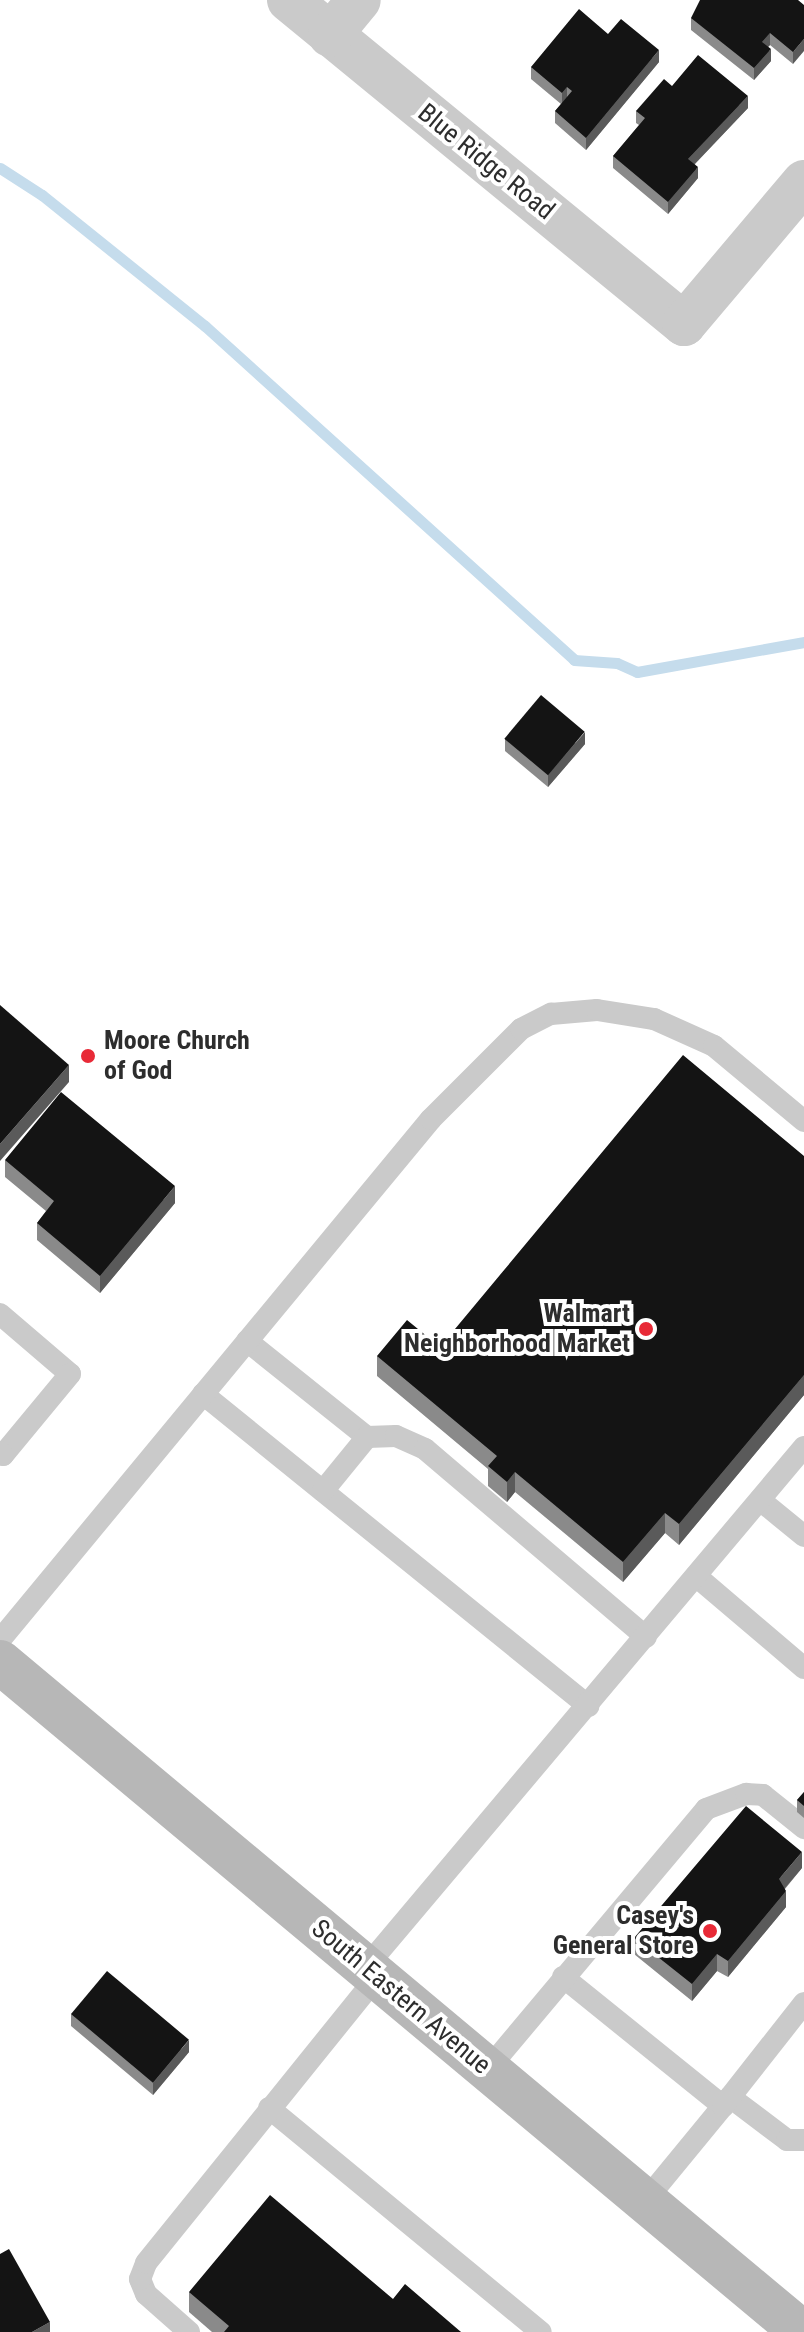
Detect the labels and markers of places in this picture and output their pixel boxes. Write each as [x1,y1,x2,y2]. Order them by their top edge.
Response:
place label: Moore Church of God [104,1025,250,1086]
marker: Moore Church of God [79,1047,97,1065]
place label: Walmart Neighborhood Market [404,1298,630,1360]
marker: Walmart Neighborhood Market [637,1320,655,1338]
place label: Casey's General Store [553,1900,694,1962]
marker: Casey's General Store [701,1922,719,1940]

